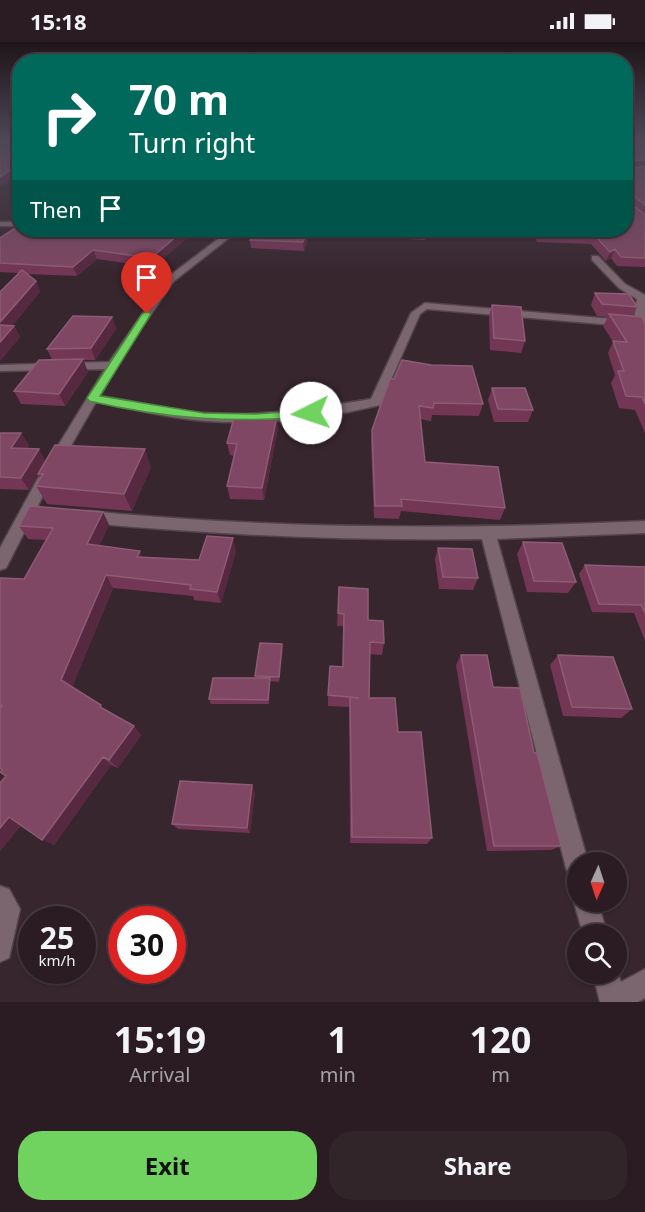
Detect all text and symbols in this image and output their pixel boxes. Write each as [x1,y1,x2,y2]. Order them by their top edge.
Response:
text: 15:18 [30,6,87,36]
text: 70 m [129,70,229,127]
icon: right [30,78,108,156]
text: Turn right [129,124,255,161]
icon: arrive [94,192,127,225]
text: Then [30,194,82,224]
pin [121,252,172,314]
icon: arrive [130,261,163,294]
position arrow [279,381,343,445]
north arrow [567,852,627,912]
map controls [567,852,627,984]
speed limit sign: 30 [108,906,186,984]
text: 25 [40,917,74,958]
button: search [567,924,627,984]
text: km/h [39,950,75,970]
text: 15:19 [114,1015,206,1064]
text: 1 [328,1015,348,1064]
text: 120 [470,1015,531,1064]
text: Arrival [129,1061,190,1088]
text: min [320,1061,356,1088]
text: m [491,1061,510,1088]
button: Exit [18,1131,317,1200]
button: Share [329,1131,627,1200]

